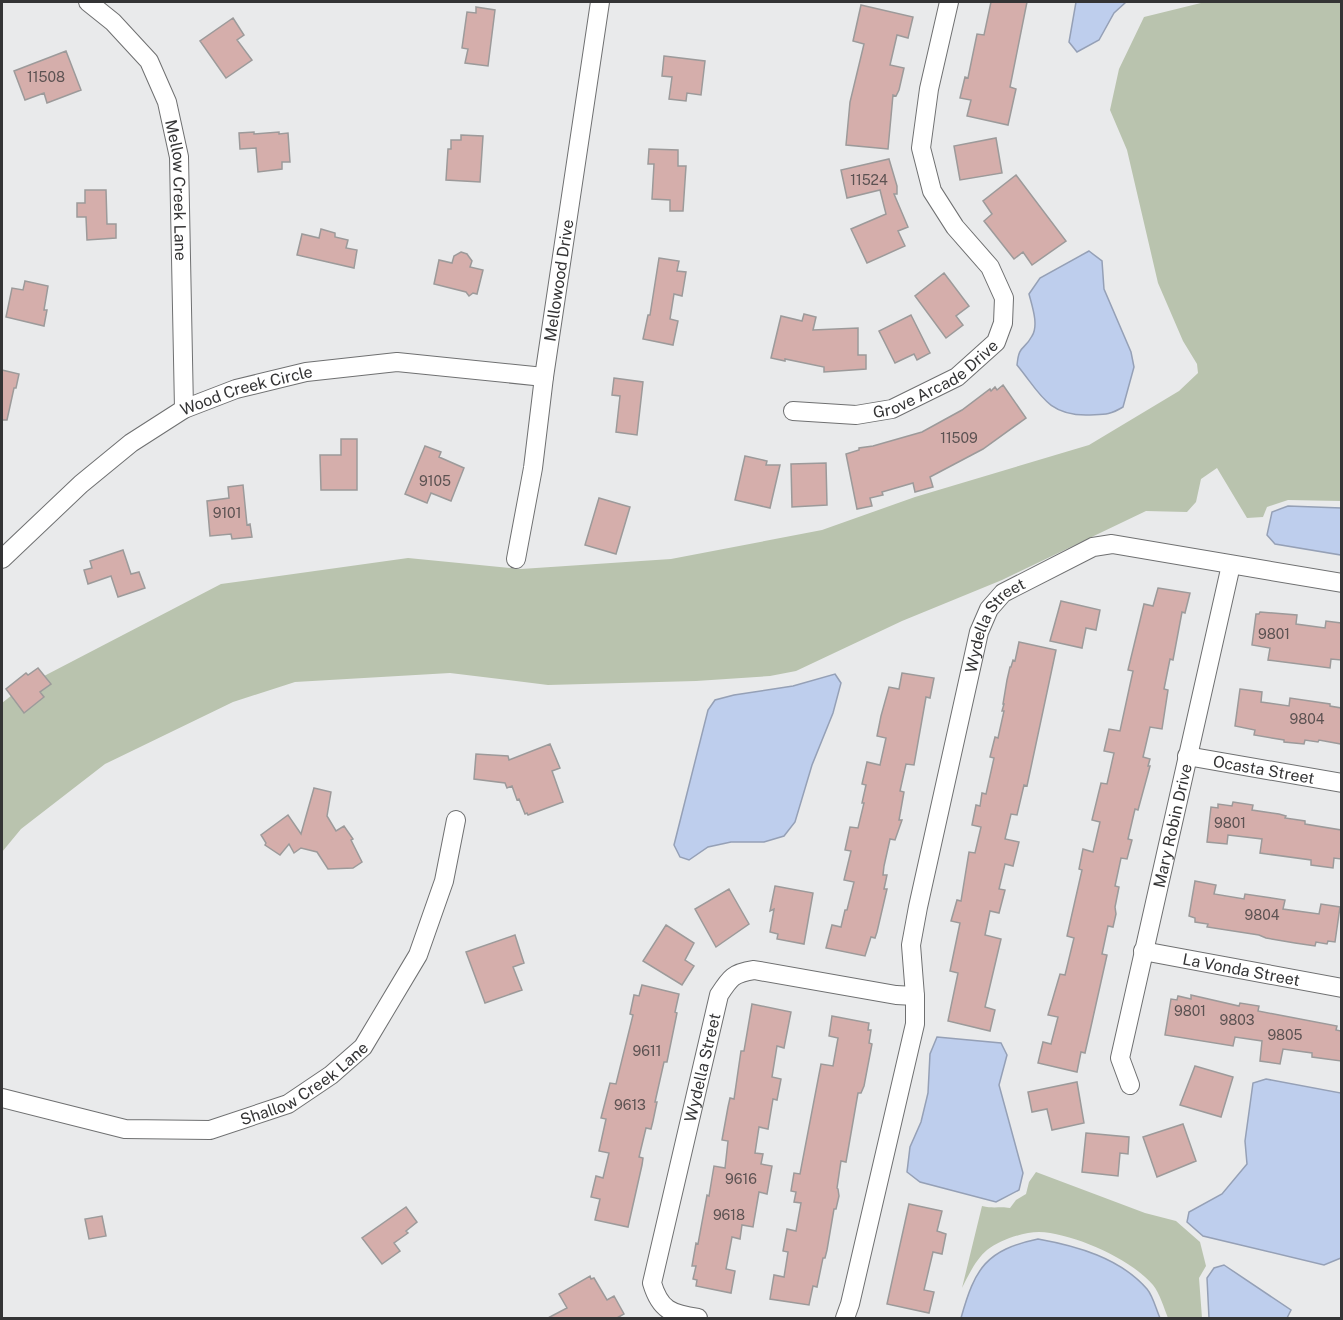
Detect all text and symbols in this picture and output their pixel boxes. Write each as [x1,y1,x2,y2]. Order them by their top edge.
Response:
house number: 11508 [27,69,65,85]
street label: Mellow Creek Lane [161,118,190,261]
house number: 11524 [850,172,888,188]
street label: Mellowood Drive [540,218,577,343]
street label: Grove Arcade Drive [872,336,1002,422]
street label: Wood Creek Circle [178,362,314,420]
house number: 11509 [940,430,978,446]
house number: 9105 [419,473,451,489]
house number: 9101 [213,505,241,521]
street label: Wydella Street [961,574,1028,675]
house number: 9801 [1258,626,1290,642]
house number: 9804 [1290,711,1325,727]
street label: Ocasta Street [1212,752,1316,788]
street label: Mary Robin Drive [1150,762,1196,890]
house number: 9801 [1214,815,1246,831]
house number: 9804 [1245,907,1280,923]
street label: La Vonda Street [1181,950,1301,990]
house number: 9801 [1174,1003,1206,1019]
street label: Wydella Street [681,1011,724,1124]
house number: 9803 [1220,1012,1255,1028]
house number: 9805 [1267,1027,1303,1043]
street label: Shallow Creek Lane [238,1038,372,1129]
house number: 9611 [633,1043,661,1059]
house number: 9613 [614,1097,646,1113]
house number: 9616 [725,1171,757,1187]
house number: 9618 [713,1207,745,1223]

